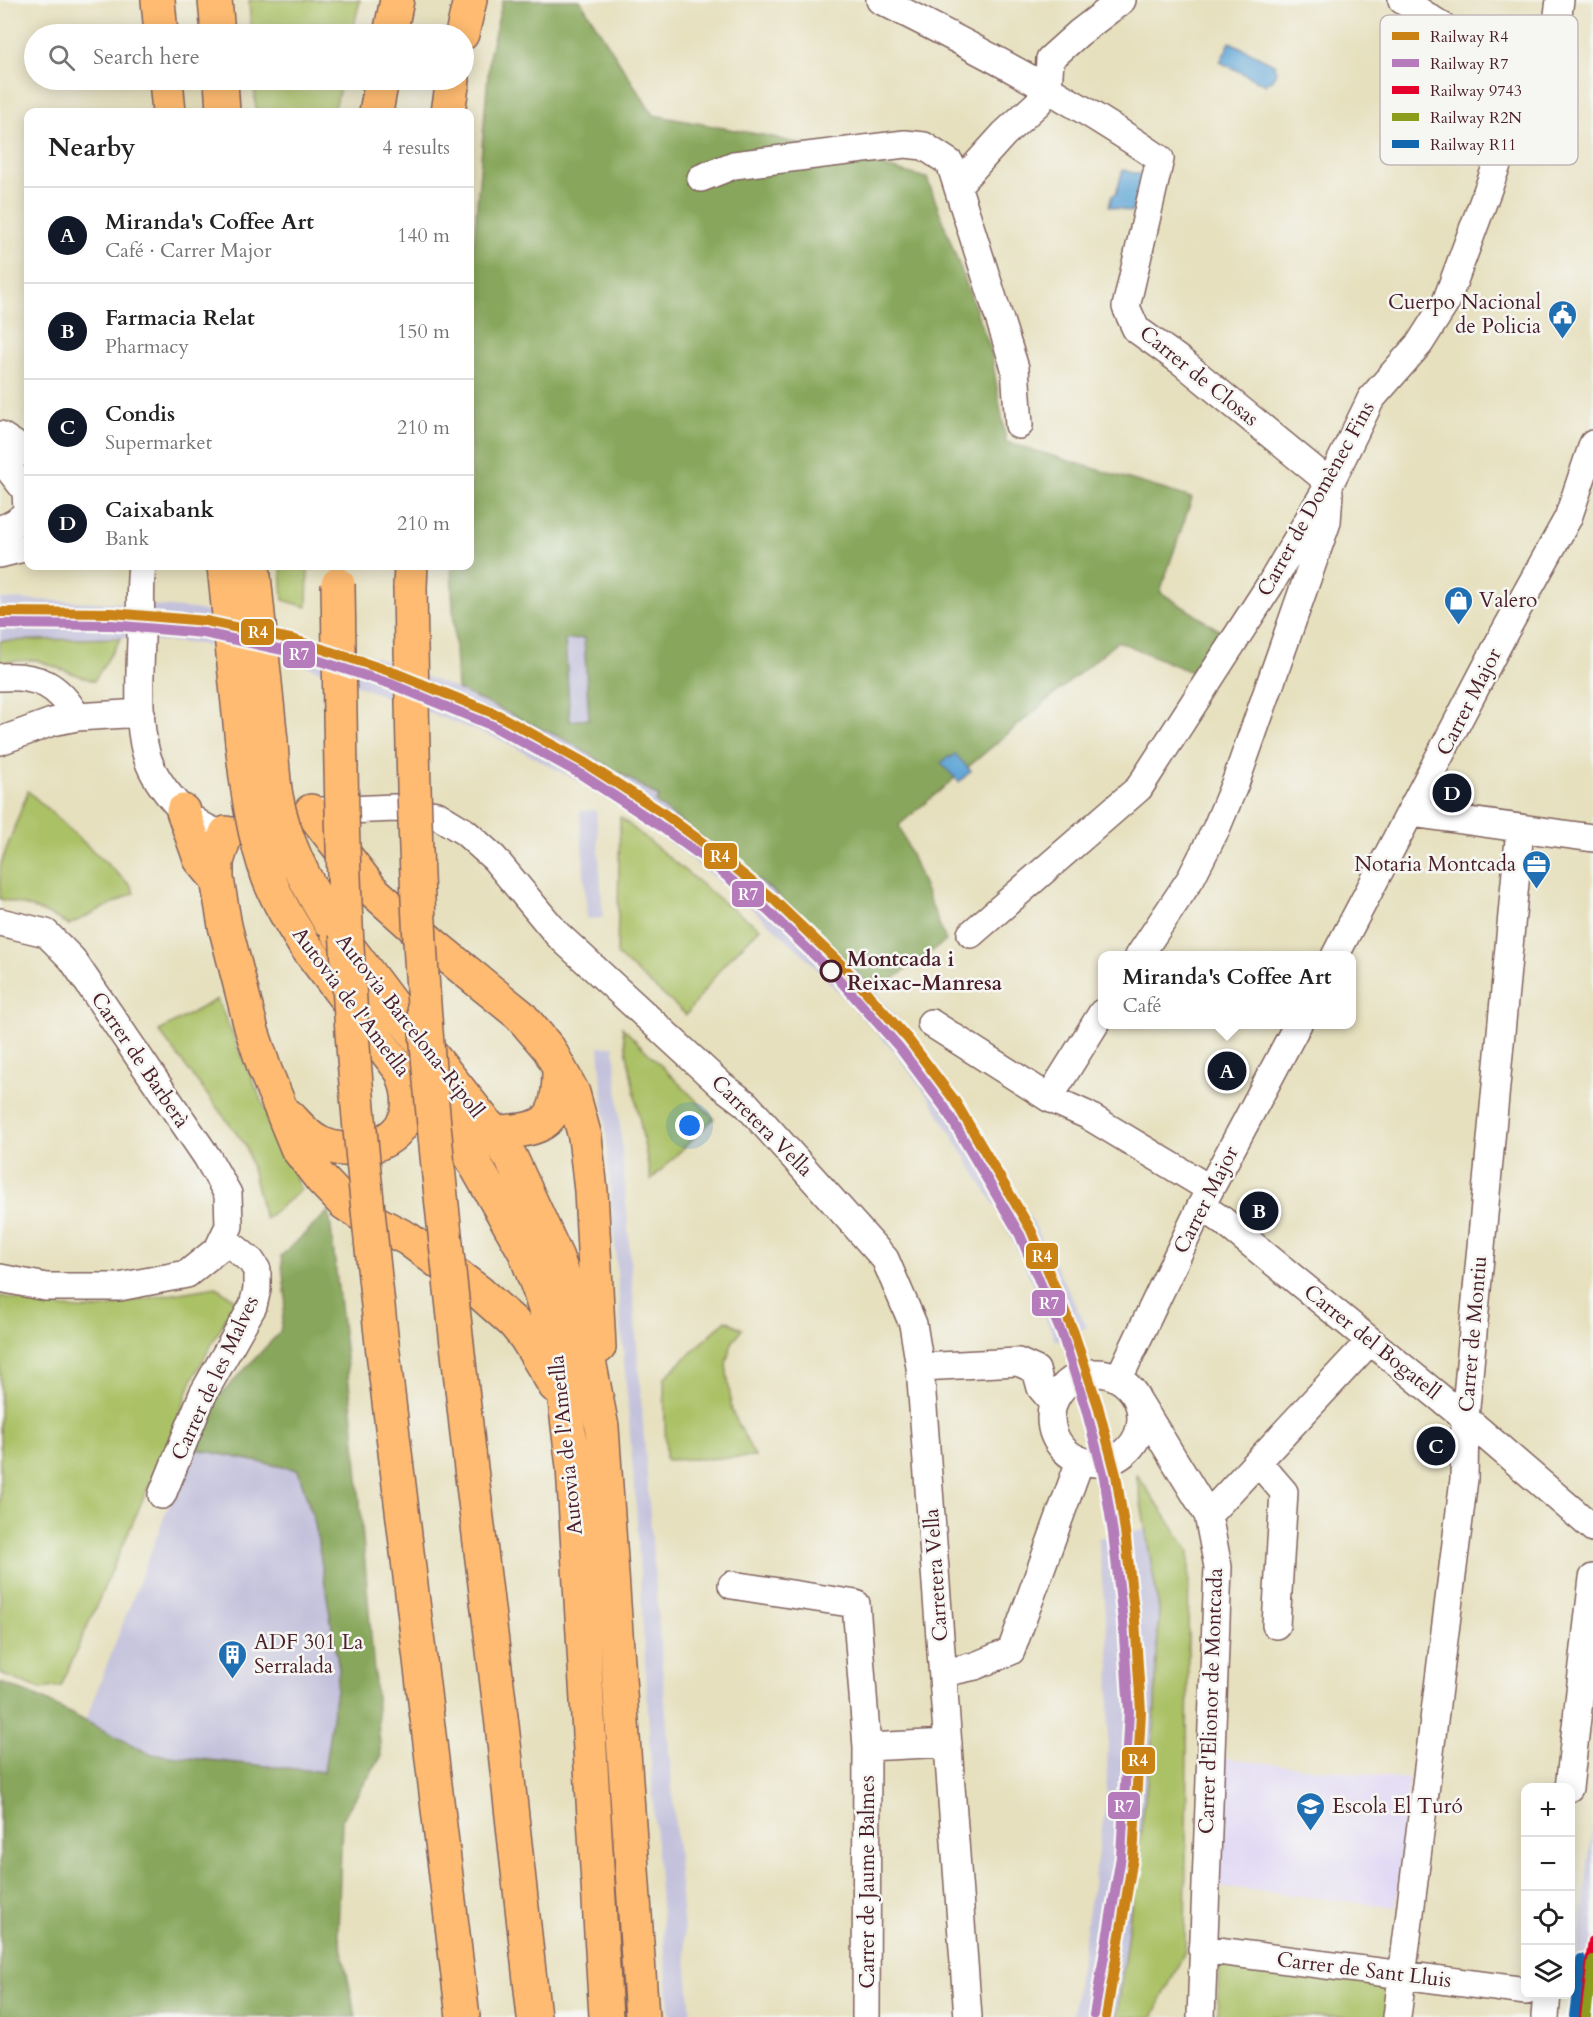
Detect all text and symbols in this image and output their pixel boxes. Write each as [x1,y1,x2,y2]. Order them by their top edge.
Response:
legend [1380,15,1578,165]
search box [24,24,474,90]
text: Railway R4 [1430,26,1508,48]
icon: search [45,41,78,74]
text: Search here [93,42,200,72]
text: Railway R7 [1430,53,1508,75]
text: Railway 9743 [1430,80,1522,102]
text: Railway R2N [1430,107,1522,129]
text: Nearby [48,130,136,165]
text: 4 results [382,134,450,161]
text: Railway R11 [1430,134,1517,156]
text: Miranda's Coffee Art [105,207,314,237]
text: A [60,222,75,249]
text: 140 m [397,222,450,249]
text: Café · Carrer Major [105,237,271,264]
place label: Cuerpo Nacional de Policia [1388,288,1541,341]
public building icon: Cuerpo Nacional de Policia [1546,298,1578,340]
text: Farmacia Relat [105,303,255,333]
text: B [60,318,75,345]
text: 150 m [397,318,450,345]
street label: Carrer de Closas [1133,319,1265,433]
text: Pharmacy [105,333,189,360]
street label: Carrer de Domènec Fins [1250,396,1382,602]
text: Condis [105,399,175,429]
text: C [60,414,75,441]
text: 210 m [397,414,450,441]
text: Supermarket [105,429,212,456]
text: Caixabank [105,495,214,525]
text: D [59,510,76,537]
text: 210 m [397,510,450,537]
text: Bank [105,525,149,552]
shop icon: Valero [1442,584,1474,626]
place label: Valero [1479,586,1537,615]
line badge: R4 [240,618,275,646]
text: R4 [248,622,268,644]
line badge: R7 [282,640,316,669]
street label: Carrer Major [1430,643,1509,761]
text: R7 [289,644,309,666]
pin: D [1432,770,1472,816]
line badge: R4 [703,842,738,870]
text: R4 [710,846,730,868]
office icon: Notaria Montcada [1521,848,1553,890]
place label: Notaria Montcada [1354,850,1516,879]
line badge: R7 [731,880,765,908]
text: R7 [738,884,758,906]
street label: Autovia de l'Ametlla [285,921,417,1083]
street label: Autovia Barcelona-Ripoll [329,928,491,1124]
place label: Montcada i Reixac-Manresa [847,945,1003,998]
popup [1098,951,1356,1029]
marker: Montcada i Reixac-Manresa [820,960,842,982]
text: Miranda's Coffee Art [1122,962,1332,992]
street label: Carrer de Barberà [84,986,196,1134]
text: Café [1122,992,1162,1019]
pin: A [1208,1048,1246,1094]
street label: Carretera Vella [705,1069,819,1183]
your location [675,1111,704,1140]
street label: Carrer Major [1167,1141,1246,1259]
pin: B [1240,1188,1278,1234]
line badge: R4 [1025,1242,1059,1270]
text: R4 [1032,1246,1052,1268]
street label: Carrer de Montiu [1452,1255,1494,1413]
street label: Carrer del Bogatell [1297,1278,1447,1406]
line badge: R7 [1031,1289,1066,1317]
street label: Carrer de les Malves [164,1291,266,1465]
text: R7 [1039,1293,1059,1315]
street label: Autovia de l'Ametlla [542,1354,590,1536]
pin: C [1416,1424,1456,1468]
street label: Carretera Vella [917,1508,955,1642]
street label: Carrer d'Elionor de Montcada [1192,1567,1230,1835]
place label: ADF 301 La Serralada [254,1628,363,1681]
building icon: ADF 301 La Serralada [217,1638,249,1680]
line badge: R4 [1121,1746,1156,1775]
text: R4 [1128,1750,1148,1772]
street label: Carrer de Jaume Balmes [853,1775,882,1989]
map controls [1521,1783,1575,1999]
button: + [1521,1783,1575,1837]
school or university icon: Escola El Turó [1295,1790,1327,1832]
line badge: R7 [1107,1791,1141,1820]
place label: Escola El Turó [1332,1792,1463,1821]
text: R7 [1114,1796,1134,1818]
button: − [1521,1837,1575,1891]
button: locate [1521,1891,1575,1945]
street label: Carrer de Sant Lluis [1275,1945,1453,1995]
button: layers [1521,1945,1575,1999]

